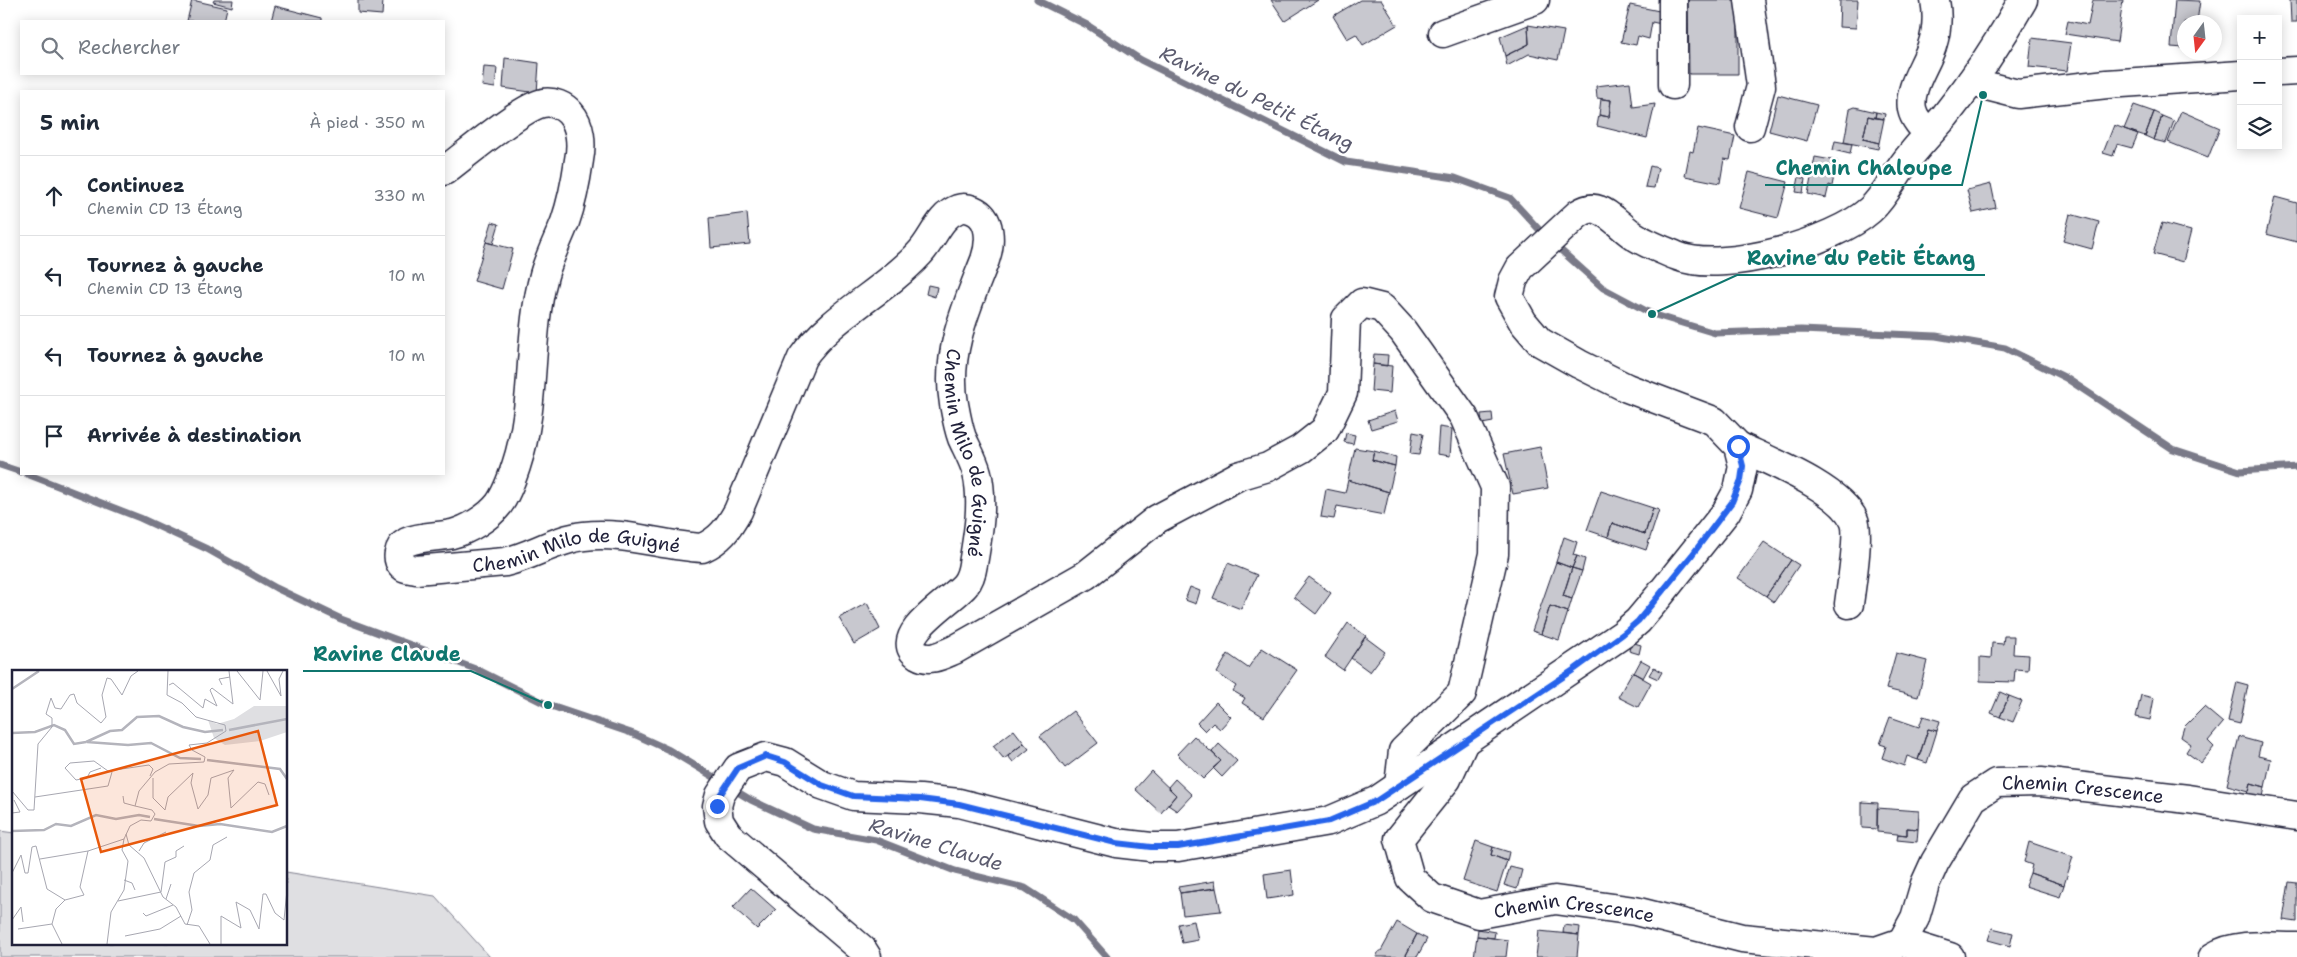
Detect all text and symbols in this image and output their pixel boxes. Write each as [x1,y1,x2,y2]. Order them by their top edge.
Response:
north arrow [2177,15,2222,60]
map controls [2237,15,2282,150]
button: + [2237,15,2282,60]
search box [20,20,445,75]
icon: search [38,34,66,62]
text: Rechercher [78,35,181,60]
water label: Ravine du Petit Étang [1156,40,1358,156]
button: − [2237,60,2282,105]
button: layers [2237,105,2282,150]
text: 5 min [40,109,100,137]
text: À pied · 350 m [310,112,425,133]
callout: Chemin Chaloupe [1765,150,1962,185]
text: Chemin Chaloupe [1775,155,1953,181]
text: Continuez [87,173,185,198]
icon: ahead [40,182,68,210]
text: 330 m [373,185,425,206]
text: Chemin CD 13 Étang [87,198,243,219]
callout: Ravine du Petit Étang [1737,240,1985,275]
text: Ravine du Petit Étang [1747,243,1975,271]
text: Tournez à gauche [87,253,264,278]
icon: left [40,262,68,290]
text: 10 m [388,265,425,286]
text: Chemin CD 13 Étang [87,278,243,299]
icon: left [40,342,68,370]
text: Tournez à gauche [87,343,264,368]
text: 10 m [388,345,425,366]
street label: Chemin Milo de Guigné [939,347,992,560]
icon: arrive [40,422,68,450]
text: Arrivée à destination [87,423,301,448]
route start [1727,435,1750,458]
street label: Chemin Milo de Guigné [471,523,682,578]
callout: Ravine Claude [303,636,471,671]
text: Ravine Claude [313,641,461,667]
inset map [12,670,288,944]
street label: Chemin Crescence [2001,769,2165,809]
route end [706,795,729,818]
water label: Ravine Claude [866,811,1006,877]
street label: Chemin Crescence [1492,887,1657,928]

